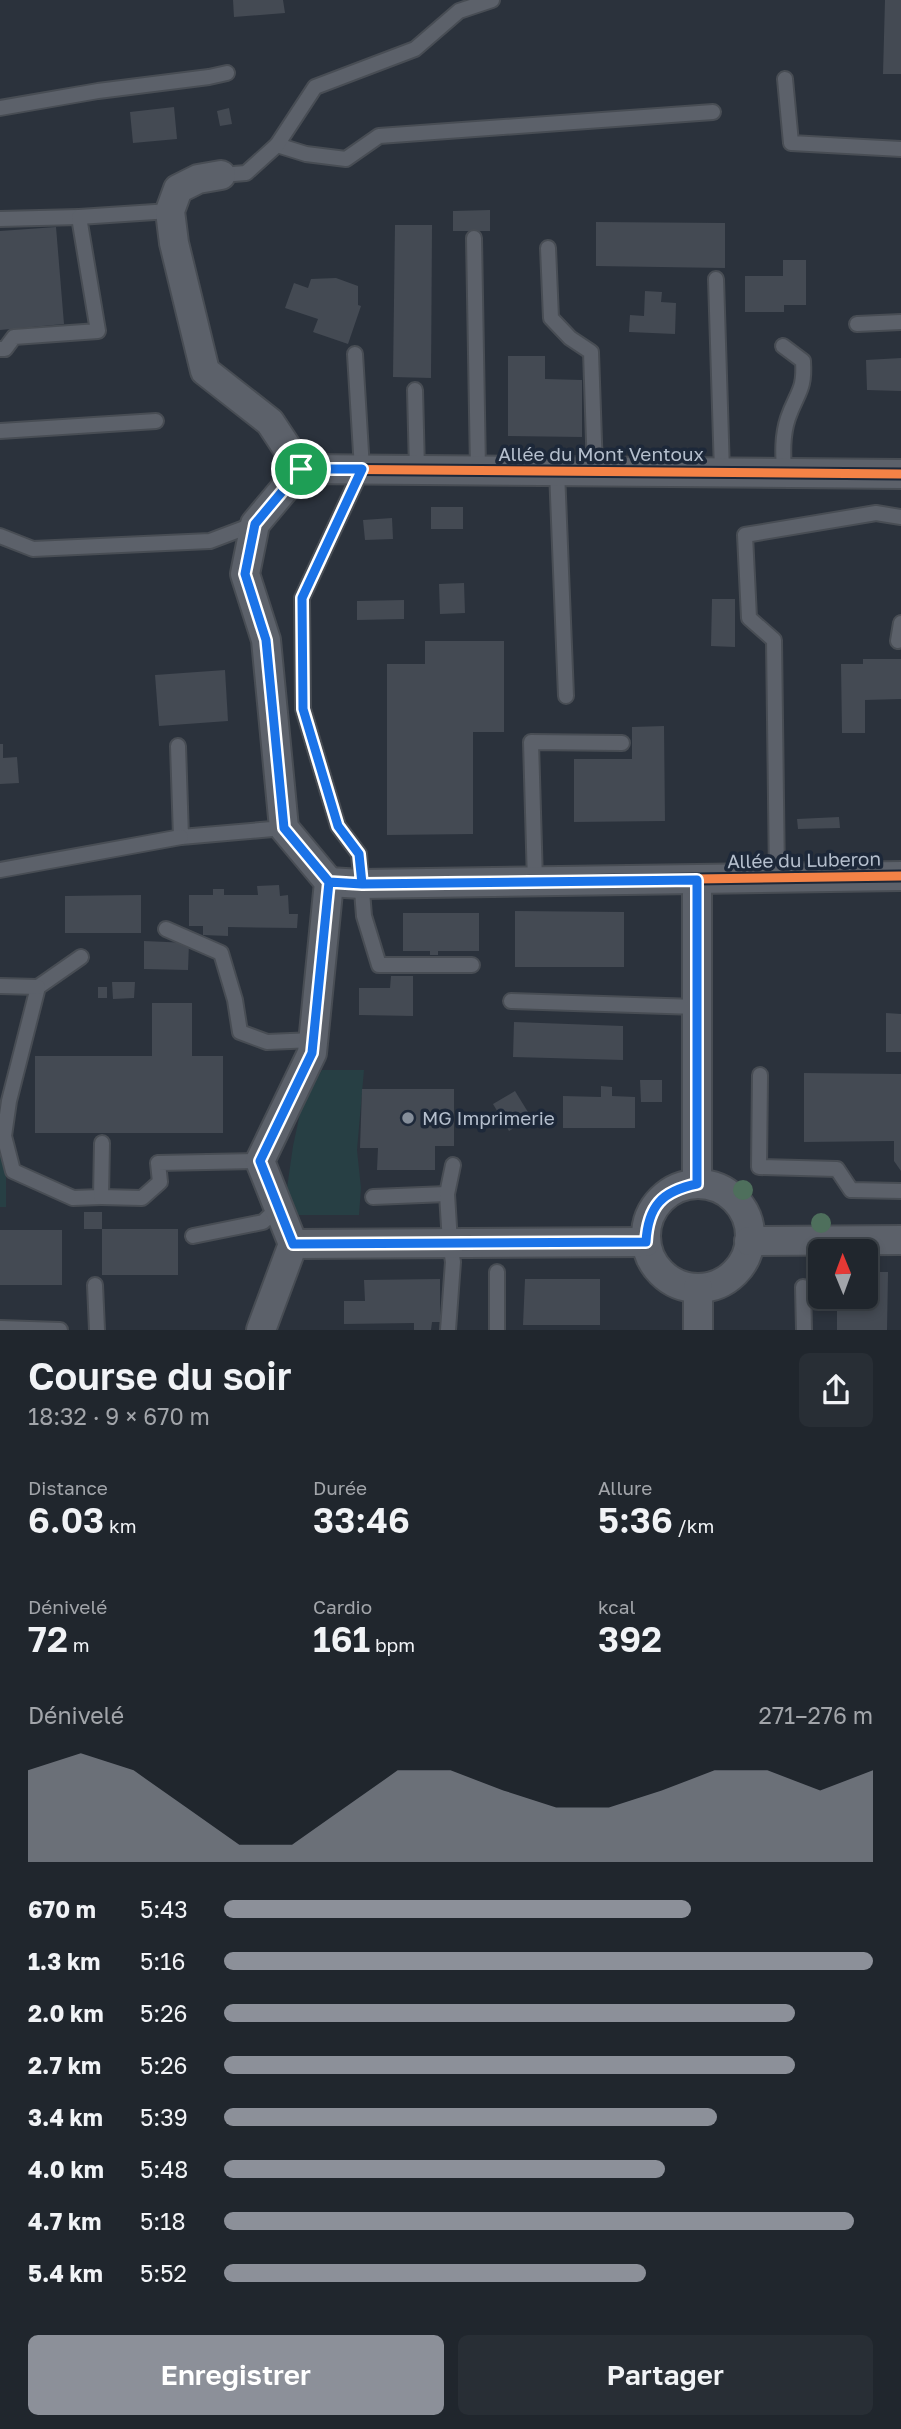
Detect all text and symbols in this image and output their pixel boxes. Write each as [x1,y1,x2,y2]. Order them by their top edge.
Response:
pin [271,439,331,499]
street label: Allée du Mont Ventoux [498,442,704,465]
icon: arrive [282,450,320,488]
street label: Allée du Luberon [727,847,881,872]
place label: MG Imprimerie [422,1106,555,1129]
marker: MG Imprimerie [400,1110,416,1126]
north arrow [808,1239,878,1309]
map controls [808,1239,878,1309]
text: Course du soir [28,1353,291,1398]
button: share [799,1353,873,1427]
text: 18:32 · 9 × 670 m [28,1402,210,1430]
text: Distance [28,1476,108,1499]
text: Durée [313,1476,367,1499]
text: Allure [598,1476,652,1499]
text: 6.03 [28,1499,104,1541]
text: 33:46 [313,1499,410,1541]
text: 5:36 [598,1499,673,1541]
text: km [104,1514,137,1537]
text: /km [673,1514,714,1537]
text: Dénivelé [28,1595,107,1618]
text: Cardio [313,1595,372,1618]
text: kcal [598,1595,636,1618]
text: 72 [28,1618,68,1660]
text: 161 [313,1618,370,1660]
text: 392 [598,1618,662,1660]
text: m [68,1633,89,1656]
text: bpm [370,1633,415,1656]
text: Dénivelé [28,1701,124,1729]
text: 271–276 m [759,1701,873,1729]
text: 670 m [28,1895,96,1923]
text: 5:43 [140,1895,188,1923]
text: 1.3 km [28,1947,100,1975]
text: 5:16 [140,1947,185,1975]
text: 2.0 km [28,1999,104,2027]
text: 5:26 [140,1999,188,2027]
text: 2.7 km [28,2051,101,2079]
text: 5:26 [140,2051,188,2079]
text: 3.4 km [28,2103,103,2131]
text: 5:39 [140,2103,188,2131]
text: 4.0 km [28,2155,104,2183]
text: 5:48 [140,2155,188,2183]
text: 4.7 km [28,2207,102,2235]
text: 5:18 [140,2207,185,2235]
text: 5.4 km [28,2259,103,2287]
text: 5:52 [140,2259,187,2287]
button: Enregistrer [28,2335,444,2415]
button: Partager [458,2335,873,2415]

